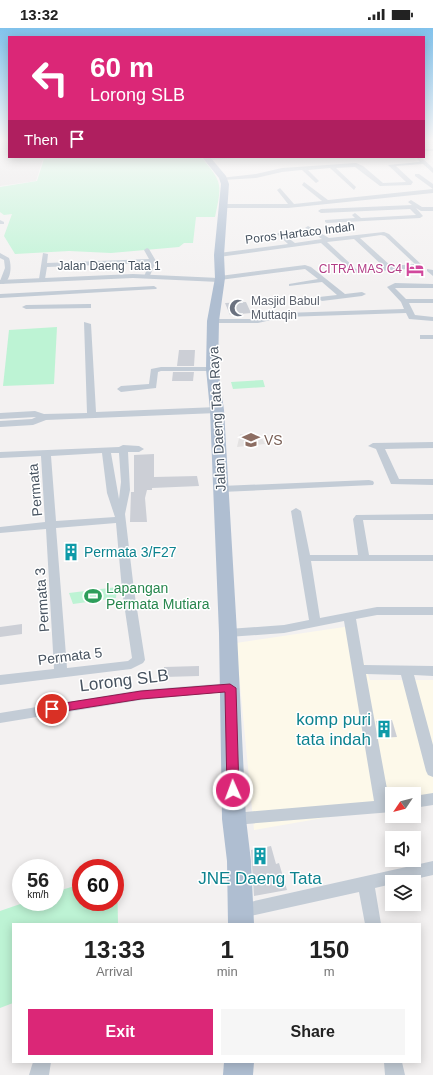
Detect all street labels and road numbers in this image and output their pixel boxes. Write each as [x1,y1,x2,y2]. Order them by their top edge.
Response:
street label: Poros Hartaco Indah [245,219,355,247]
street label: Jalan Daeng Tata 1 [57,259,161,273]
street label: Jalan Daeng Tata Raya [205,346,229,492]
street label: Permata [25,463,45,517]
street label: Permata 3 [32,567,52,633]
street label: Permata 5 [37,644,103,668]
street label: Lorong SLB [78,666,170,695]

